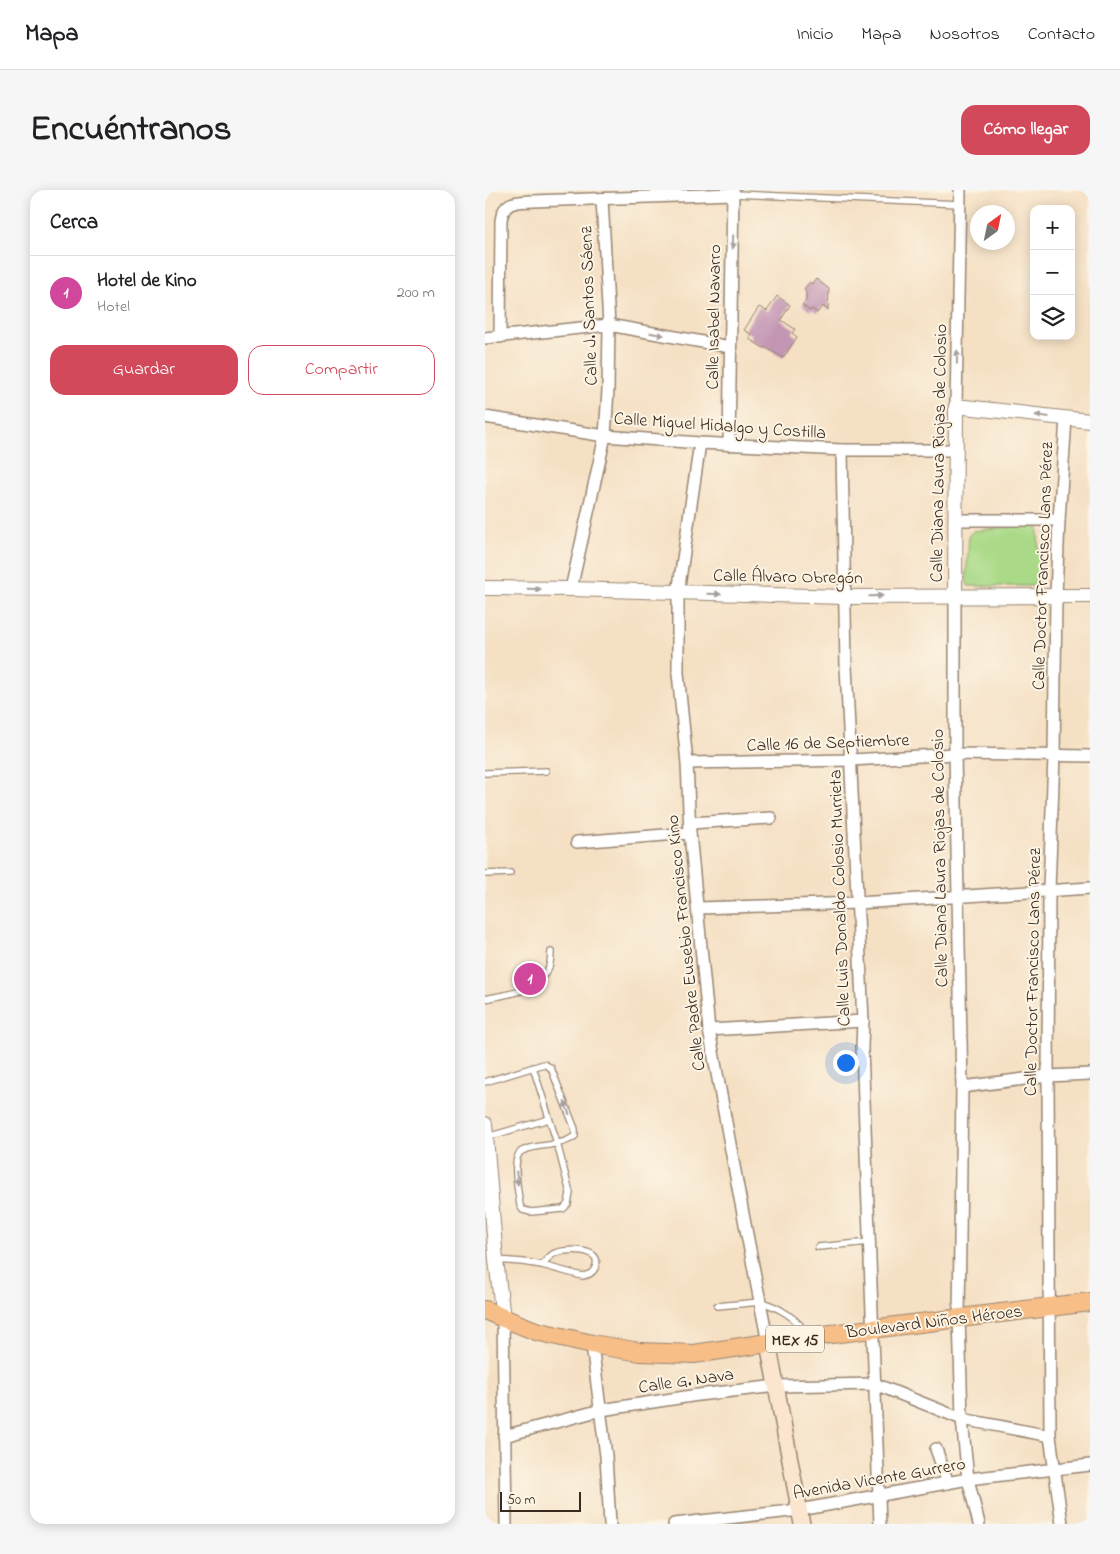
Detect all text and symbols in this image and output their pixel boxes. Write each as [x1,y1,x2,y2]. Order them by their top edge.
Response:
text: Mapa [25,17,79,52]
text: Inicio [796,22,833,48]
text: Mapa [861,22,902,48]
text: Nosotros [930,22,1000,48]
text: Contacto [1028,22,1095,48]
text: Encuéntranos [30,105,232,156]
button: Cómo llegar [961,105,1090,155]
north arrow [970,205,1015,250]
map controls [1030,205,1075,340]
button: + [1030,205,1075,250]
text: Cerca [50,208,98,238]
street label: Calle J. Santos Sáenz [574,225,606,386]
one-way arrow [728,234,736,250]
street label: Calle Isabel Navarro [701,244,729,390]
button: − [1030,250,1075,295]
text: Hotel de Kino [97,268,197,295]
text: 1 [63,281,69,305]
text: 200 m [397,281,435,305]
text: Hotel [97,295,130,319]
button: layers [1030,295,1075,340]
street label: Calle Diana Laura Riojas de Colosio [925,324,955,583]
one-way arrow [650,330,666,338]
button: Guardar [50,345,238,395]
button: Compartir [248,345,435,395]
one-way arrow [953,349,961,365]
street label: Calle Miguel Hidalgo y Costilla [613,407,827,448]
one-way arrow [1033,412,1049,420]
street label: Calle Doctor Francisco Lans Pérez [1027,441,1061,691]
street label: Calle Álvaro Obregón [713,564,863,593]
one-way arrow [526,585,542,593]
one-way arrow [706,590,722,598]
one-way arrow [868,592,884,600]
street label: Calle 16 de Septiembre [746,728,911,760]
street label: Calle Diana Laura Riojas de Colosio [926,728,956,987]
street label: Calle Luis Donaldo Colosio Murrieta [824,769,858,1027]
street label: Calle Padre Eusebio Francisco Kino [661,813,713,1072]
street label: Calle Doctor Francisco Lans Pérez [1019,847,1049,1096]
pin: 1 [514,960,546,998]
your location [833,1050,859,1076]
one-way arrow [563,1100,571,1115]
one-way arrow [513,1171,521,1187]
street label: Boulevard Niños Héroes [844,1299,1024,1347]
road number: MEX 15 [766,1326,824,1352]
street label: Calle G. Nava [637,1362,736,1402]
street label: Avenida Vicente Gurrero [791,1452,968,1508]
scale bar [500,1489,581,1512]
text: 50 m [507,1490,535,1511]

